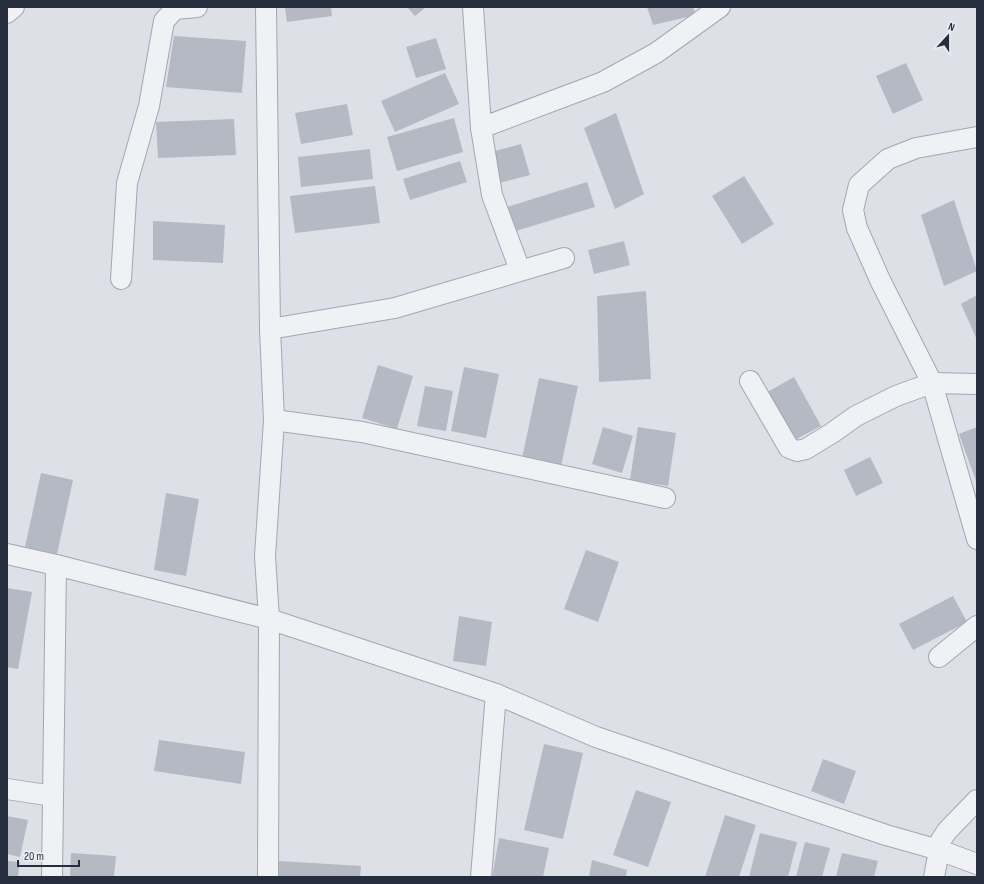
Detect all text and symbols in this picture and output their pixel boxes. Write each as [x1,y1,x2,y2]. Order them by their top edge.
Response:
north arrow [928,16,968,56]
text: N [946,20,957,34]
scale bar [18,842,79,868]
text: 20 m [24,849,44,864]

